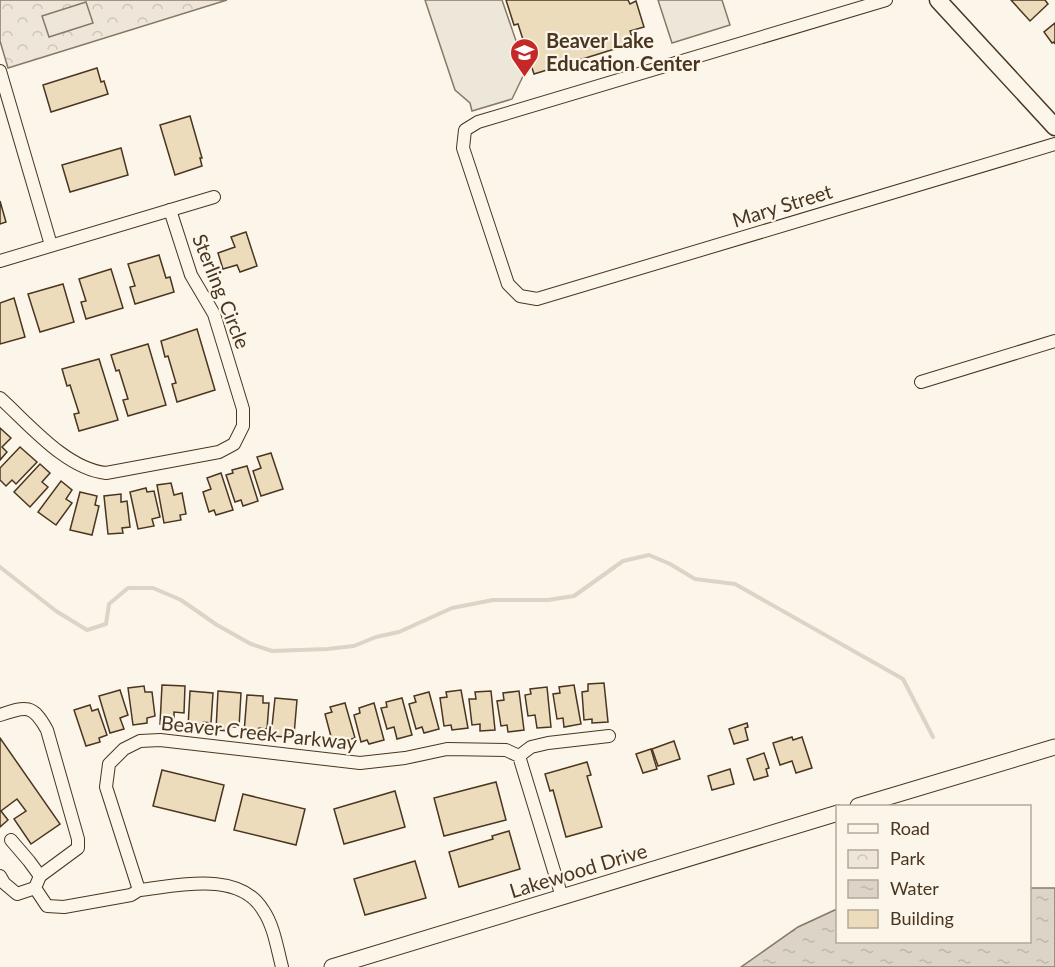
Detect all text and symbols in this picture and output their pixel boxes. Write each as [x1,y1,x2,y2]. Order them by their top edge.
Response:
place label: Beaver Lake Education Center [546,28,701,75]
school or university icon: Beaver Lake Education Center [509,36,541,78]
street label: Mary Street [729,178,835,232]
street label: Sterling Circle [188,230,256,352]
street label: Beaver Creek Parkway [160,710,359,754]
legend [836,805,1031,943]
text: Road [890,817,930,839]
street label: Lakewood Drive [506,838,650,902]
text: Park [890,847,926,869]
text: Water [890,877,939,899]
text: Building [890,907,954,929]

